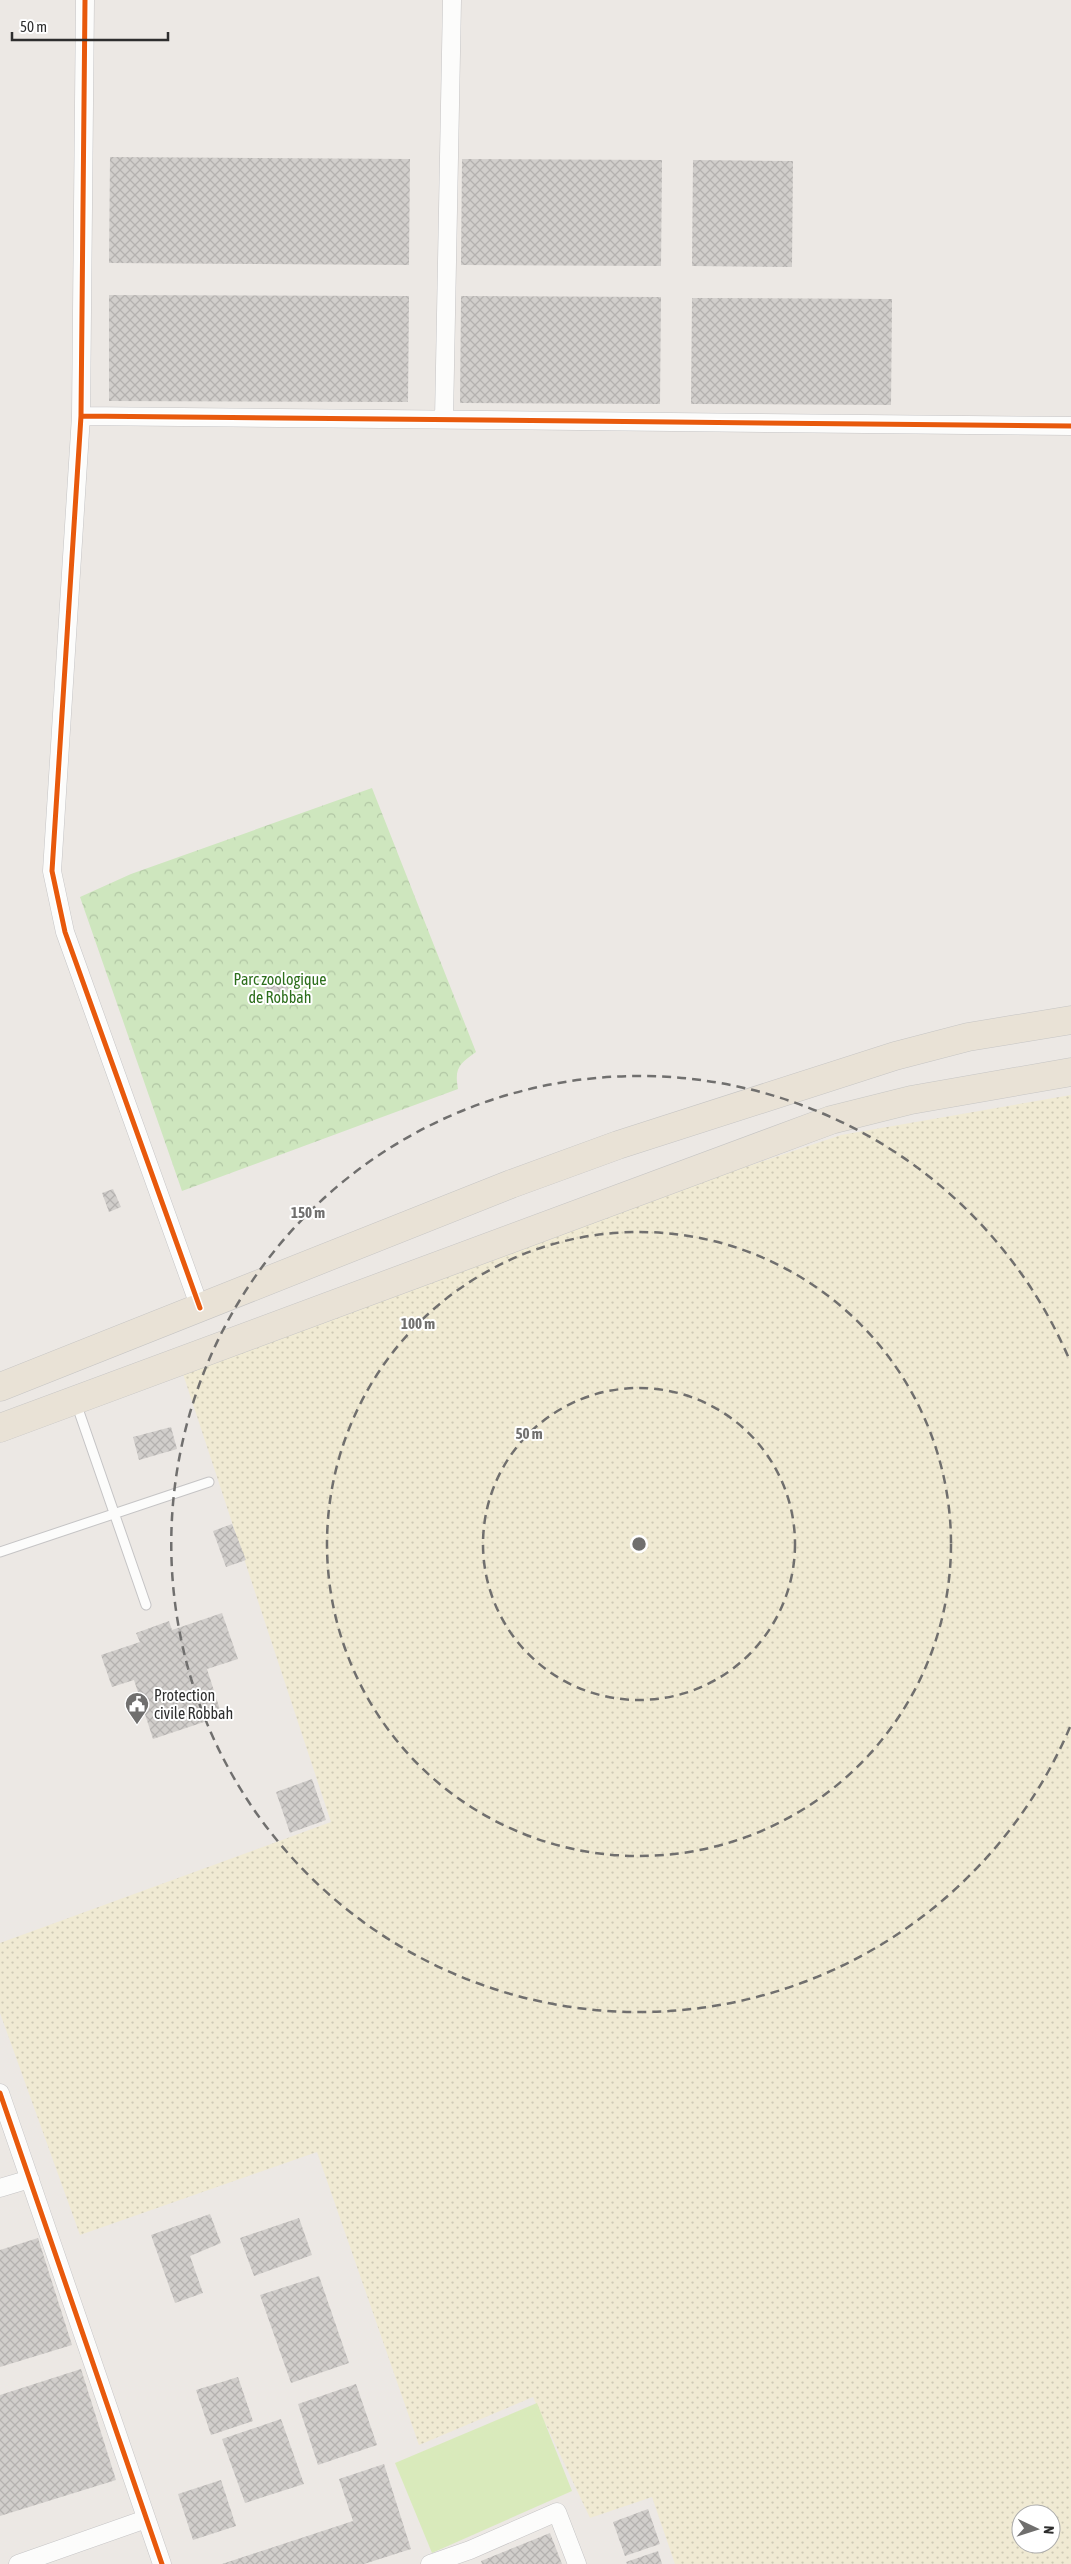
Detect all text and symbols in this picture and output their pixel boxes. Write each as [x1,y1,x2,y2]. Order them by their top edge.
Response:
scale bar [12,10,169,42]
text: 50 m [20,18,47,35]
park label: Parc zoologique de Robbah [233,970,327,1006]
text: 150 m [291,1204,325,1221]
text: 100 m [401,1315,435,1332]
text: 50 m [516,1425,543,1442]
centre of rings [630,1535,648,1553]
place label: Protection civile Robbah [154,1686,233,1722]
public building icon: Protection civile Robbah [124,1691,150,1725]
north arrow [1011,2504,1061,2554]
text: N [1041,2525,1057,2535]

